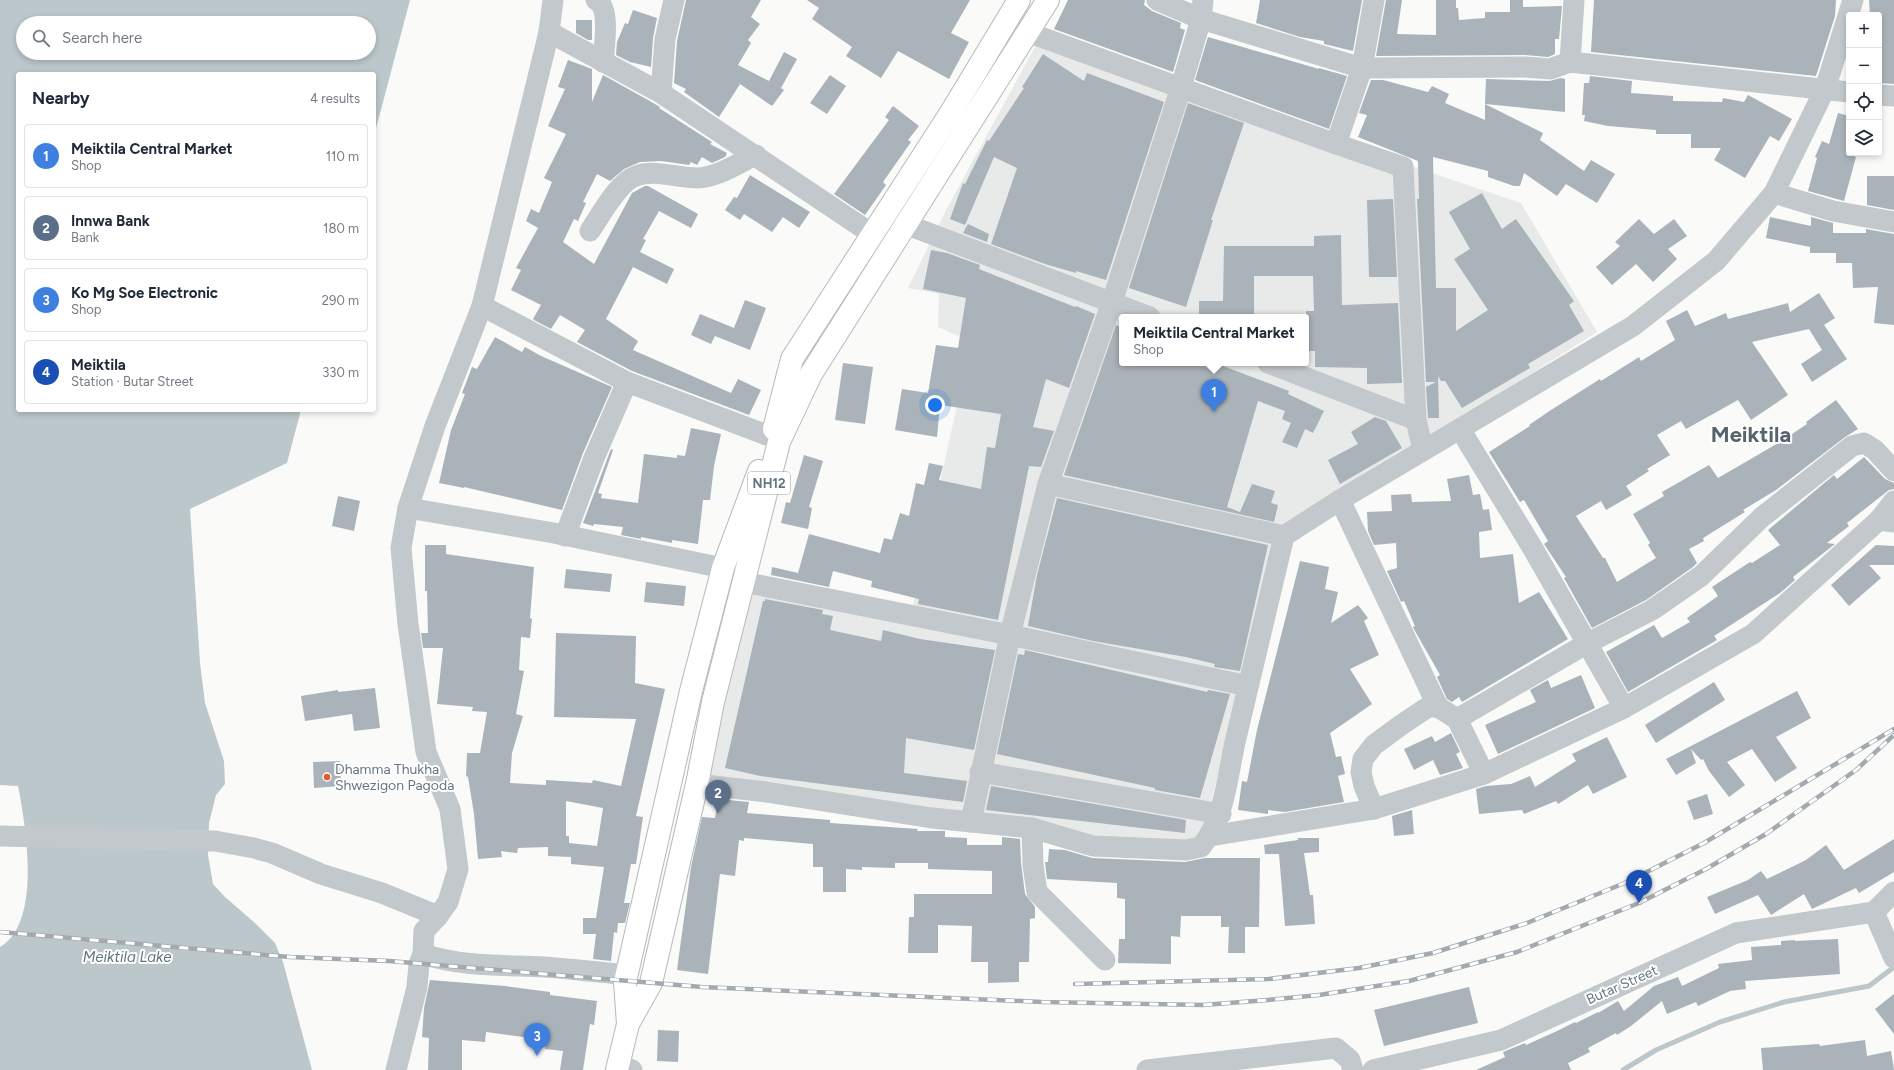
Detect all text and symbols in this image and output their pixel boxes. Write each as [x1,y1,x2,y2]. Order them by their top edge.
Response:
map controls [1846,12,1882,156]
button: + [1846,12,1882,48]
search box [16,16,376,60]
icon: search [30,27,52,49]
text: Search here [62,29,142,47]
button: − [1846,48,1882,84]
button: locate [1846,84,1882,120]
text: Nearby [32,88,90,108]
text: 4 results [310,91,360,106]
button: layers [1846,120,1882,156]
text: Meiktila Central Market [71,140,233,158]
text: 1 [43,149,49,164]
text: 110 m [326,149,359,164]
text: Shop [71,158,101,173]
text: Innwa Bank [71,212,150,230]
text: 2 [42,221,50,236]
text: 180 m [323,221,359,236]
text: Bank [71,230,99,245]
text: Ko Mg Soe Electronic [71,284,218,302]
text: 3 [42,293,50,308]
text: 290 m [322,293,359,308]
text: Shop [71,302,101,317]
popup [1119,314,1309,366]
text: Meiktila Central Market [1133,324,1295,342]
text: Shop [1133,342,1164,357]
text: Meiktila [71,356,126,374]
text: 4 [42,365,50,380]
text: 330 m [322,365,359,380]
text: Station · Butar Street [71,374,194,389]
pin: 1 [1201,379,1227,412]
your location [925,395,945,415]
district label: Meiktila [1711,421,1791,448]
road number: NH12 [748,472,790,494]
place label: Dhamma Thukha Shwezigon Pagoda [335,761,454,794]
marker: Dhamma Thukha Shwezigon Pagoda [322,772,332,782]
pin: 2 [705,780,731,813]
pin: 4 [1626,870,1652,903]
water label: Meiktila Lake [83,948,171,966]
street label: Butar Street [1584,962,1660,1008]
pin: 3 [524,1023,550,1056]

